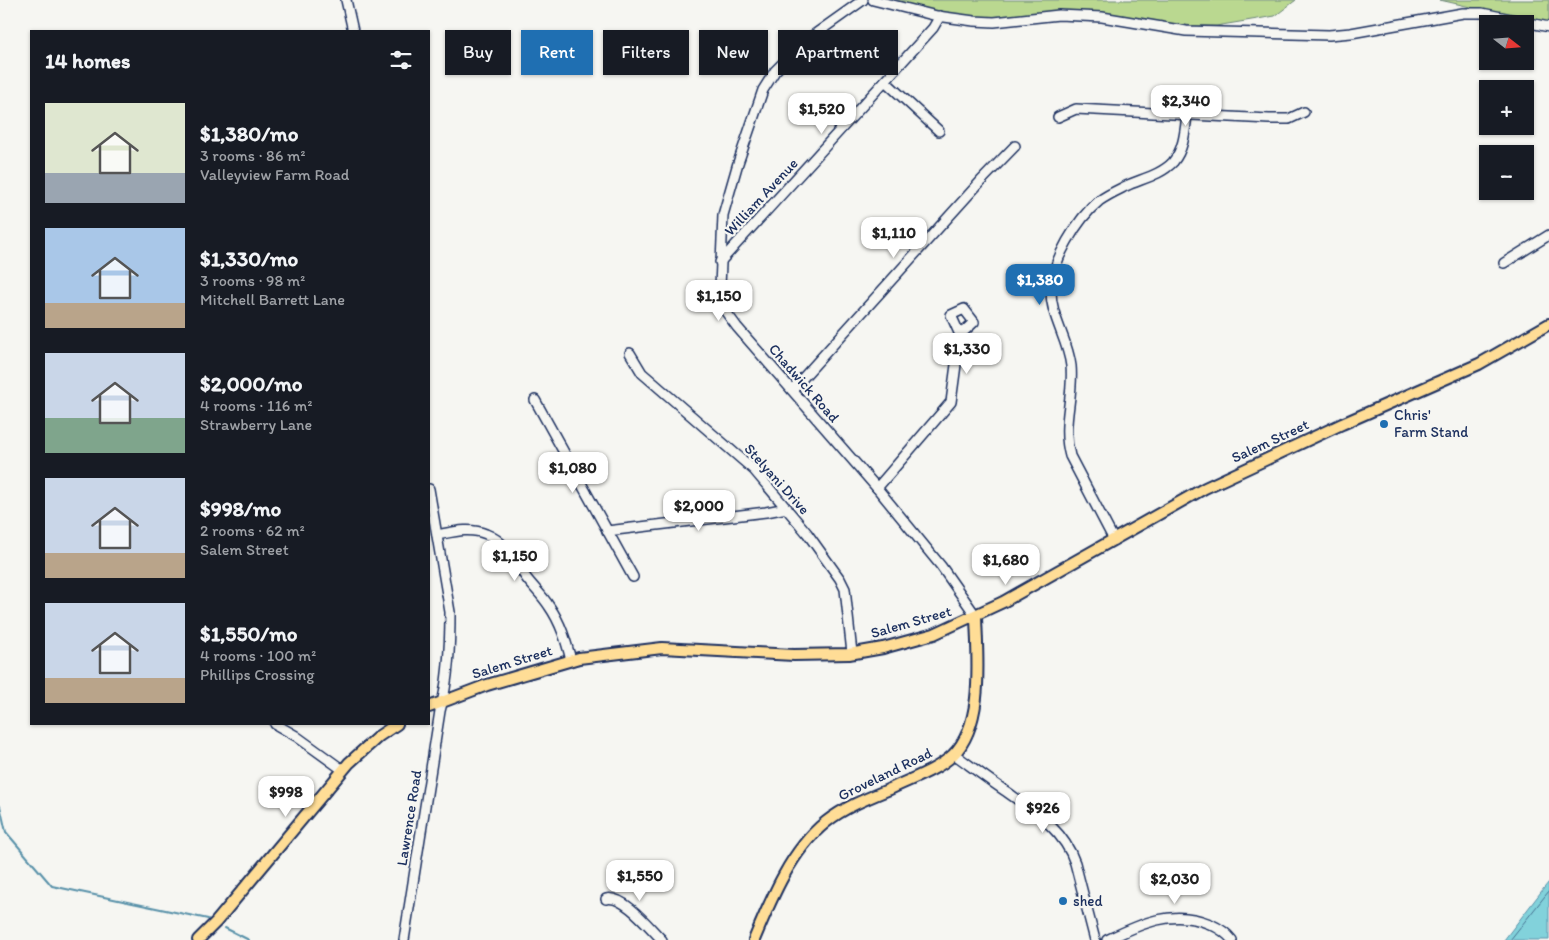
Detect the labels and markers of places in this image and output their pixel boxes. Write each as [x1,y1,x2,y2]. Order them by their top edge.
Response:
pin: $2,340 [1145,84,1227,127]
pin: $1,520 [781,92,863,135]
pin: $1,110 [853,216,935,259]
pin: $1,380 [999,264,1081,306]
pin: $1,150 [678,280,760,322]
pin: $1,330 [926,332,1008,375]
place label: Chris' Farm Stand [1394,406,1468,441]
marker: Chris' Farm Stand [1378,418,1390,430]
pin: $1,080 [532,452,614,494]
pin: $2,000 [658,490,740,532]
pin: $1,150 [474,540,556,582]
pin: $1,680 [965,544,1047,586]
pin: $998 [256,776,316,818]
pin: $926 [1013,792,1073,834]
pin: $1,550 [599,860,681,902]
pin: $2,030 [1134,862,1216,905]
place label: shed [1073,892,1103,910]
marker: shed [1057,895,1069,907]

